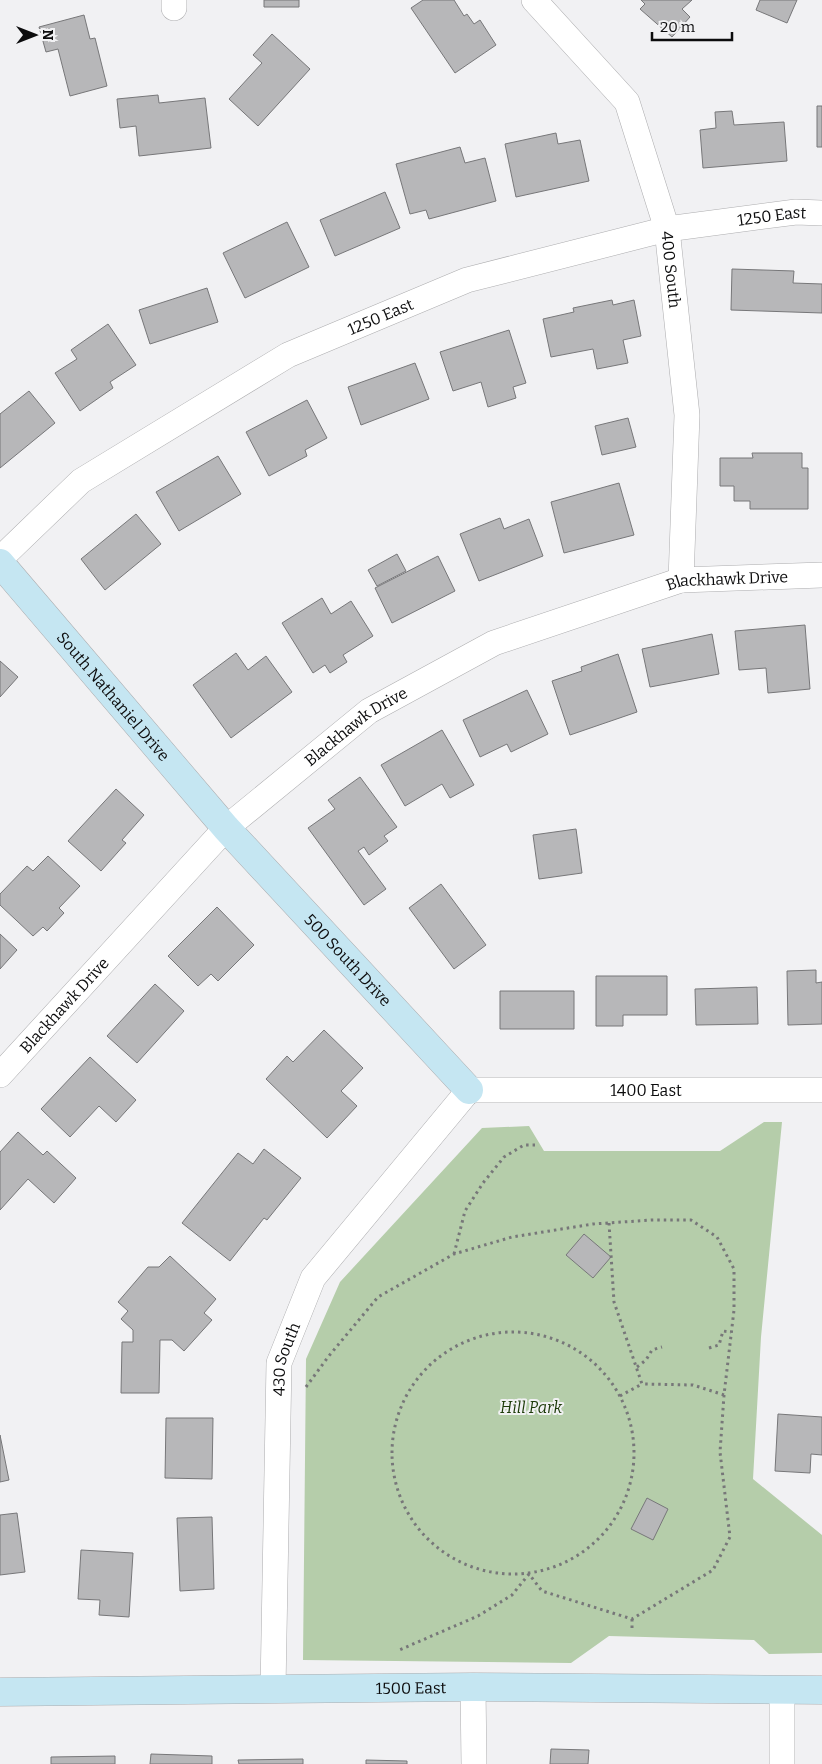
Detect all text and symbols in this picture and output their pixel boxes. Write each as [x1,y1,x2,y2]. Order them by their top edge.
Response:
north arrow [10,10,60,60]
scale bar [652,10,732,42]
text: 20 m [660,18,696,36]
text: N [39,30,56,41]
street label: 1250 East [736,203,807,230]
street label: 400 South [657,230,684,309]
street label: 1250 East [345,295,416,339]
street label: Blackhawk Drive [663,567,788,594]
street label: South Nathaniel Drive [53,628,174,765]
street label: Blackhawk Drive [301,683,411,770]
street label: 500 South Drive [300,910,395,1010]
street label: Blackhawk Drive [16,954,113,1057]
street label: 1400 East [610,1081,682,1100]
street label: 430 South [269,1320,304,1396]
park label: Hill Park [500,1398,562,1417]
street label: 1500 East [376,1678,447,1698]

